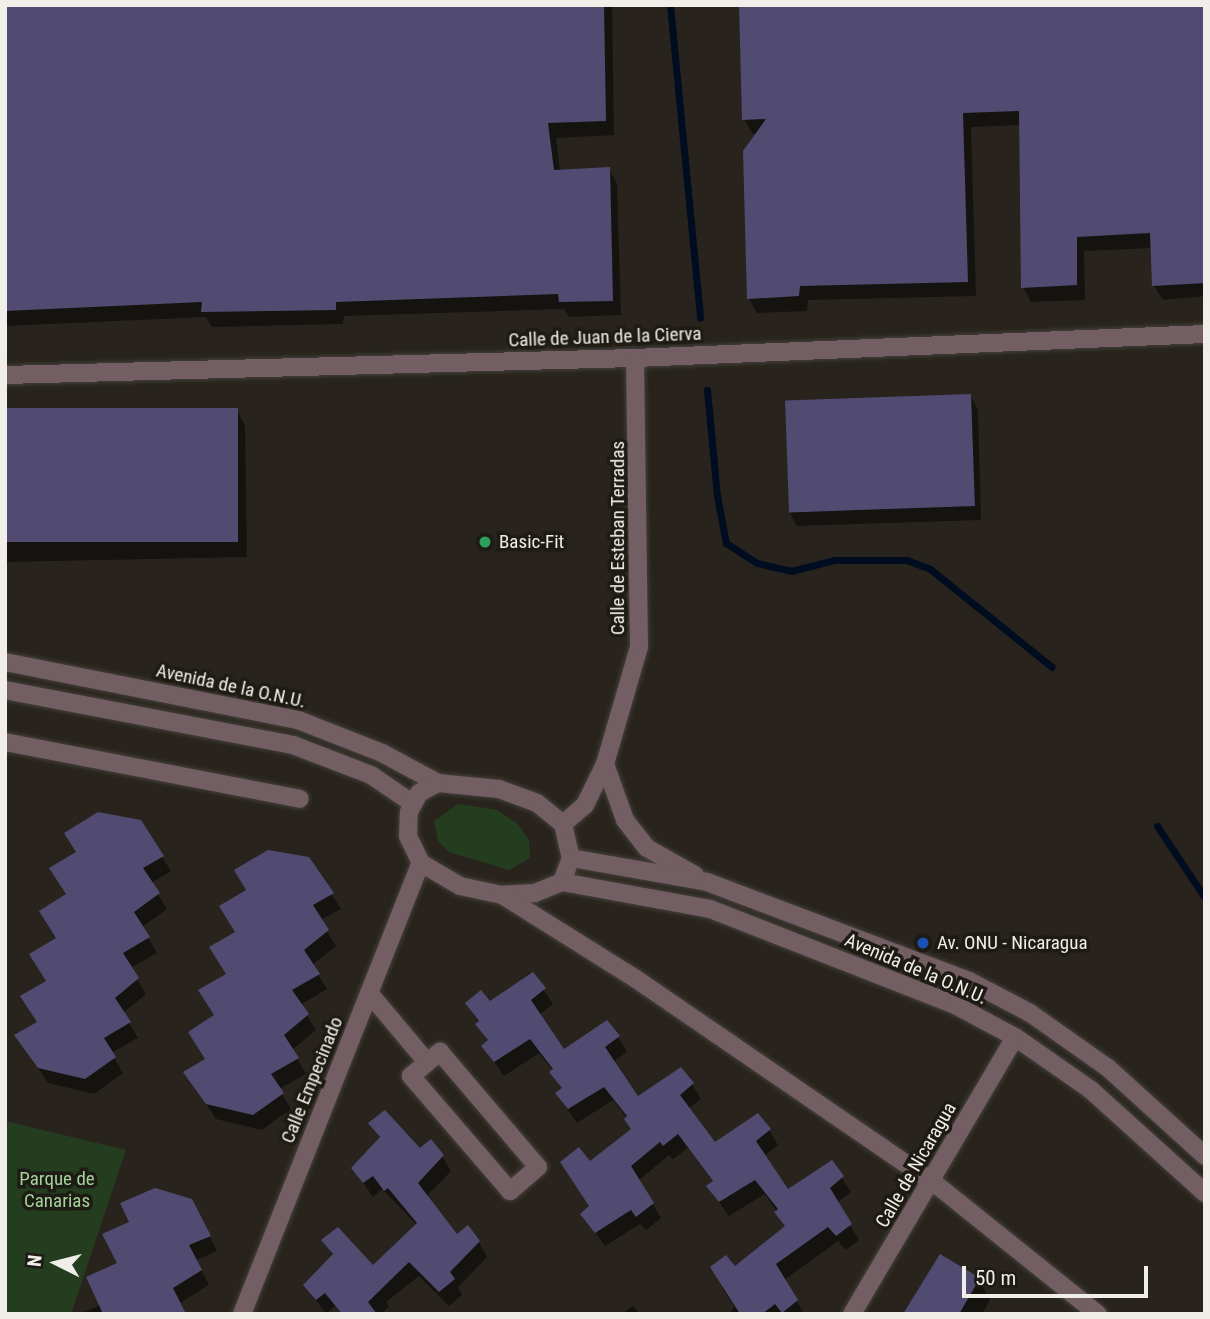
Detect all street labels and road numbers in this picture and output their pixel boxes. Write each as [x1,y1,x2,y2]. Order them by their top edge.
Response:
street label: Calle de Juan de la Cierva [508,322,702,352]
street label: Calle de Esteban Terradas [607,441,629,635]
street label: Avenida de la O.N.U. [154,659,308,713]
street label: Avenida de la O.N.U. [841,929,991,1009]
street label: Calle Empecinado [276,1013,348,1147]
street label: Calle de Nicaragua [871,1098,961,1232]

